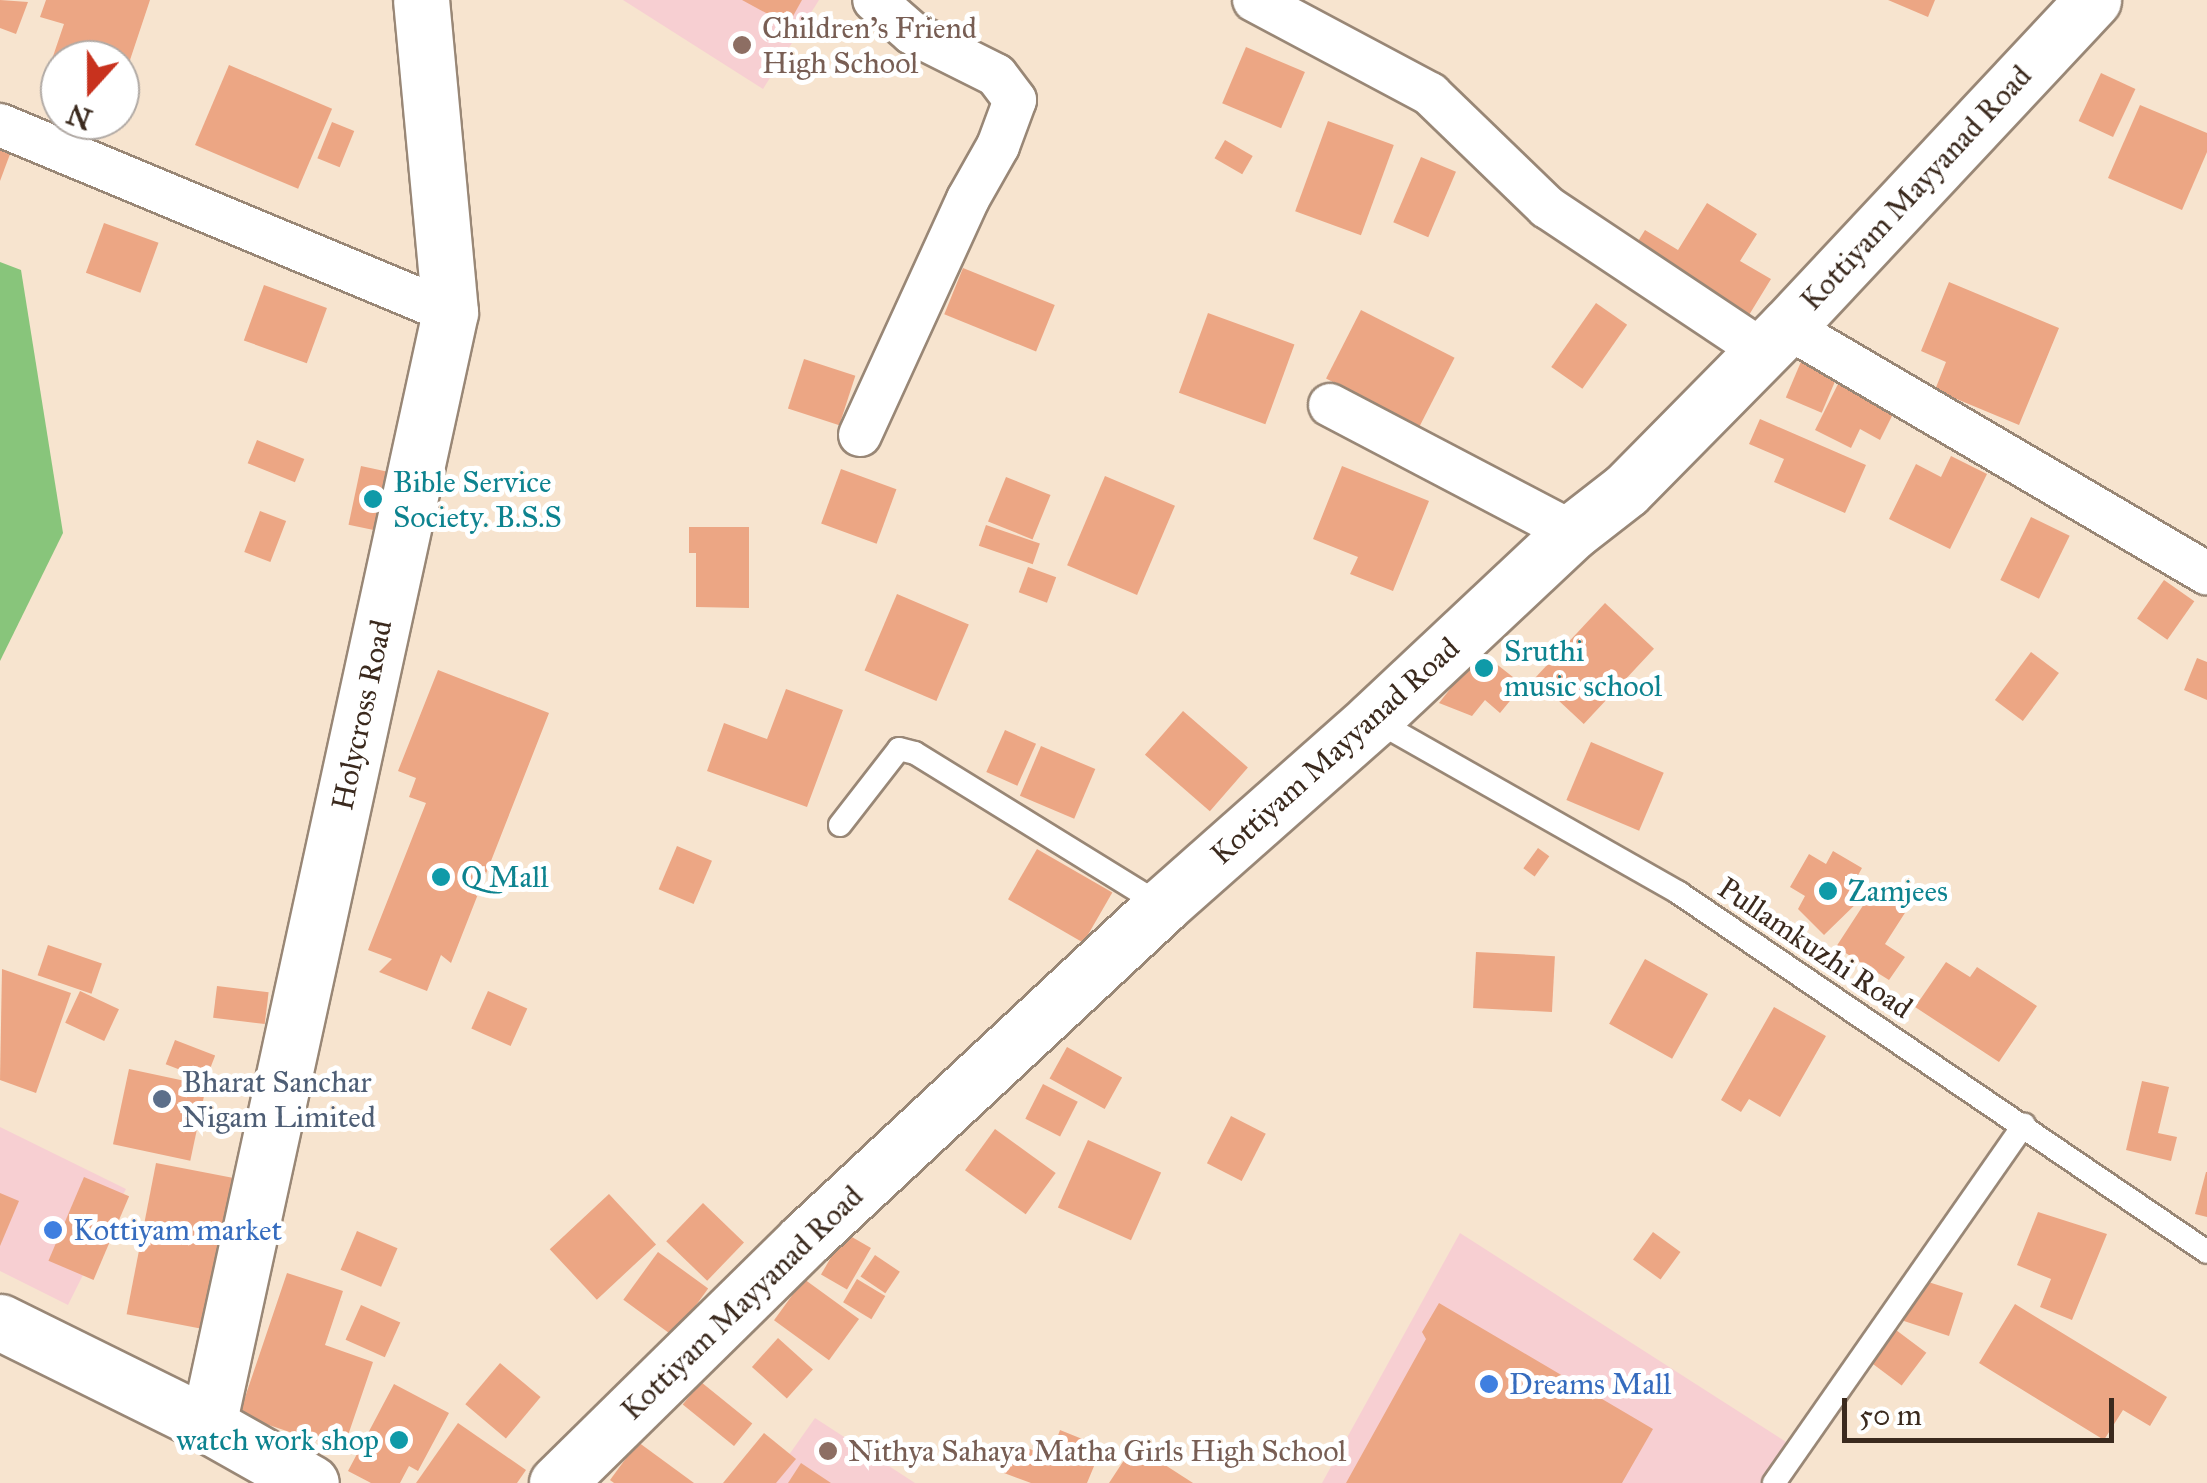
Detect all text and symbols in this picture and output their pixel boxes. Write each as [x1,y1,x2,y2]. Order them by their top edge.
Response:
place label: Children's Friend High School [762,10,977,80]
marker: Children's Friend High School [731,34,753,56]
north arrow [40,40,140,140]
street label: Kottiyam Mayyanad Road [1793,58,2039,318]
text: N [62,96,97,137]
place label: Bible Service Society. B.S.S [393,464,562,534]
marker: Bible Service Society. B.S.S [362,488,384,510]
street label: Holycross Road [324,617,400,813]
street label: Kottiyam Mayyanad Road [1203,630,1467,872]
place label: Sruthi music school [1504,633,1662,704]
marker: Sruthi music school [1473,657,1495,679]
place label: Q Mall [461,859,548,895]
marker: Q Mall [430,866,452,888]
street label: Pullamkuzhi Road [1711,870,1919,1026]
place label: Zamjees [1848,873,1948,909]
marker: Zamjees [1817,880,1839,902]
place label: Bharat Sanchar Nigam Limited [182,1064,376,1134]
marker: Bharat Sanchar Nigam Limited [151,1088,173,1110]
street label: Kottiyam Mayyanad Road [614,1178,870,1428]
place label: Kottiyam market [73,1212,282,1248]
marker: Kottiyam market [42,1219,64,1241]
place label: Dreams Mall [1509,1366,1671,1402]
marker: Dreams Mall [1478,1373,1500,1395]
scale bar [1847,1378,2120,1440]
text: 50 m [1859,1397,1922,1433]
place label: watch work shop [176,1422,379,1458]
marker: watch work shop [388,1429,410,1451]
place label: Nithya Sahaya Matha Girls High School [848,1433,1346,1469]
marker: Nithya Sahaya Matha Girls High School [817,1440,839,1462]

